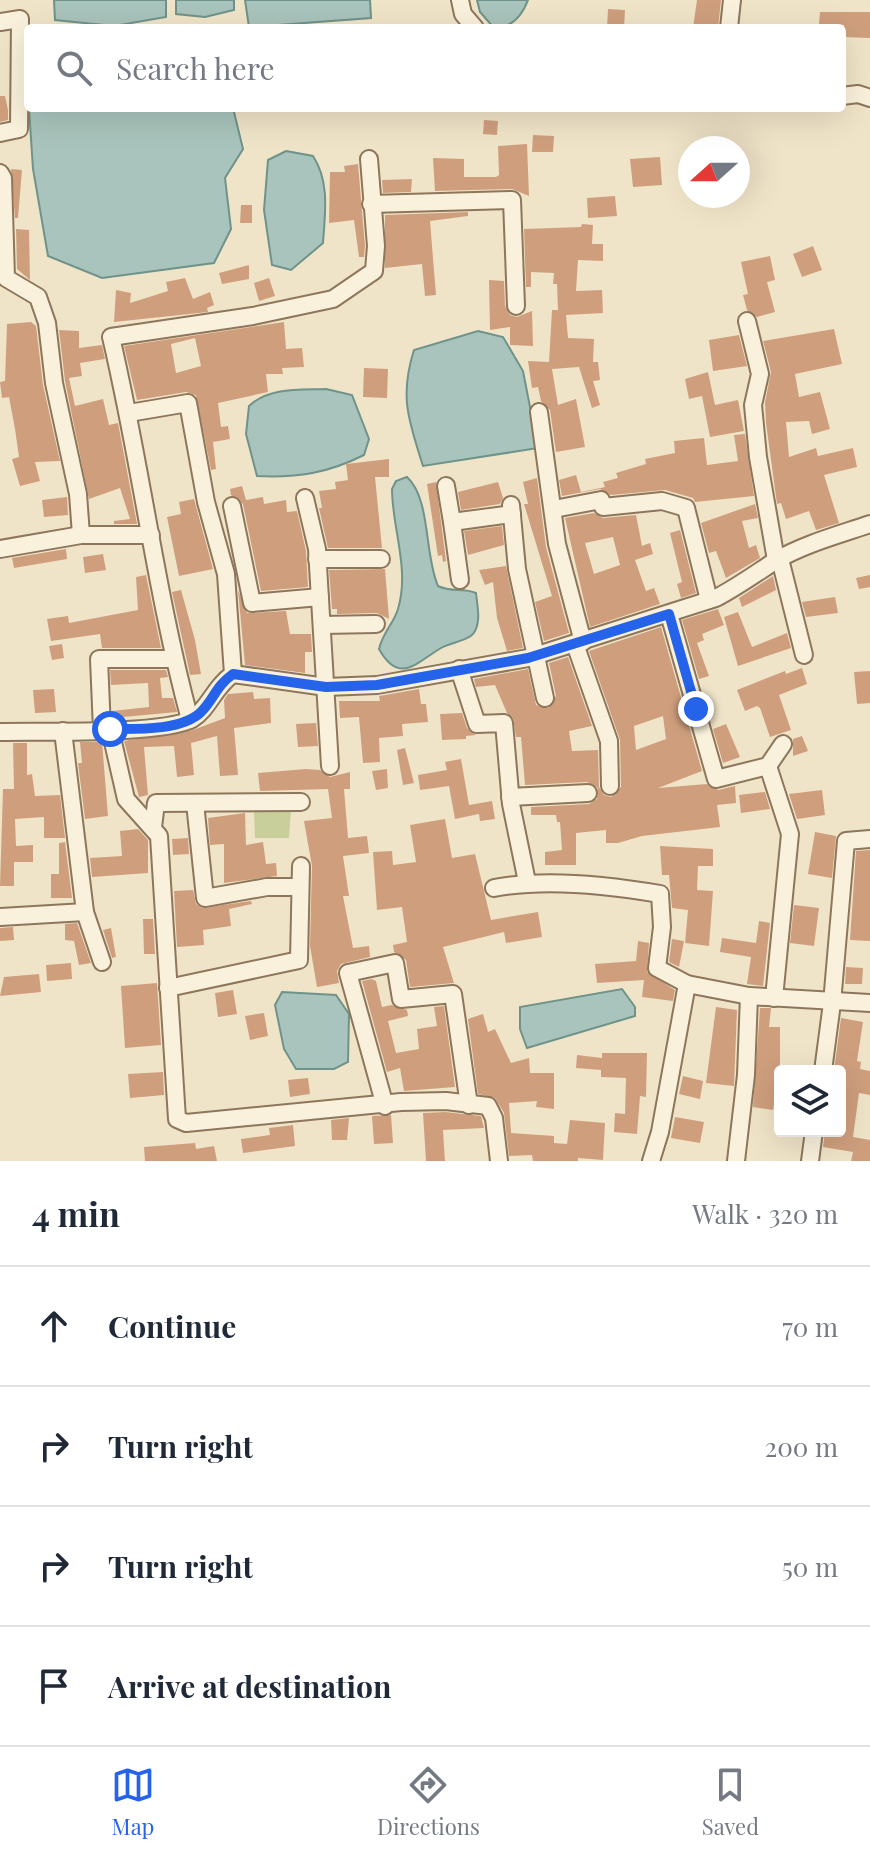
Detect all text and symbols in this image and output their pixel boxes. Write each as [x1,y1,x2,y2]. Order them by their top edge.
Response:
search box [24,24,846,112]
icon: search [52,46,96,90]
text: Search here [116,48,275,88]
north arrow [678,136,750,208]
route end [678,691,714,727]
route start [92,711,128,747]
map controls [774,1065,846,1137]
button: layers [774,1065,846,1137]
text: 4 min [32,1190,120,1236]
text: Walk · 320 m [692,1196,838,1231]
icon: ahead [32,1304,76,1348]
text: Continue [108,1306,236,1346]
text: 70 m [782,1309,838,1344]
icon: right [32,1424,76,1468]
text: Turn right [108,1426,253,1466]
text: 200 m [765,1429,838,1464]
icon: right [32,1544,76,1588]
text: Turn right [108,1546,253,1586]
text: 50 m [782,1549,838,1584]
icon: arrive [32,1664,76,1708]
text: Arrive at destination [108,1666,391,1706]
tab: Map [111,1763,155,1841]
tab: Directions [377,1763,480,1841]
tab: Saved [702,1763,759,1841]

